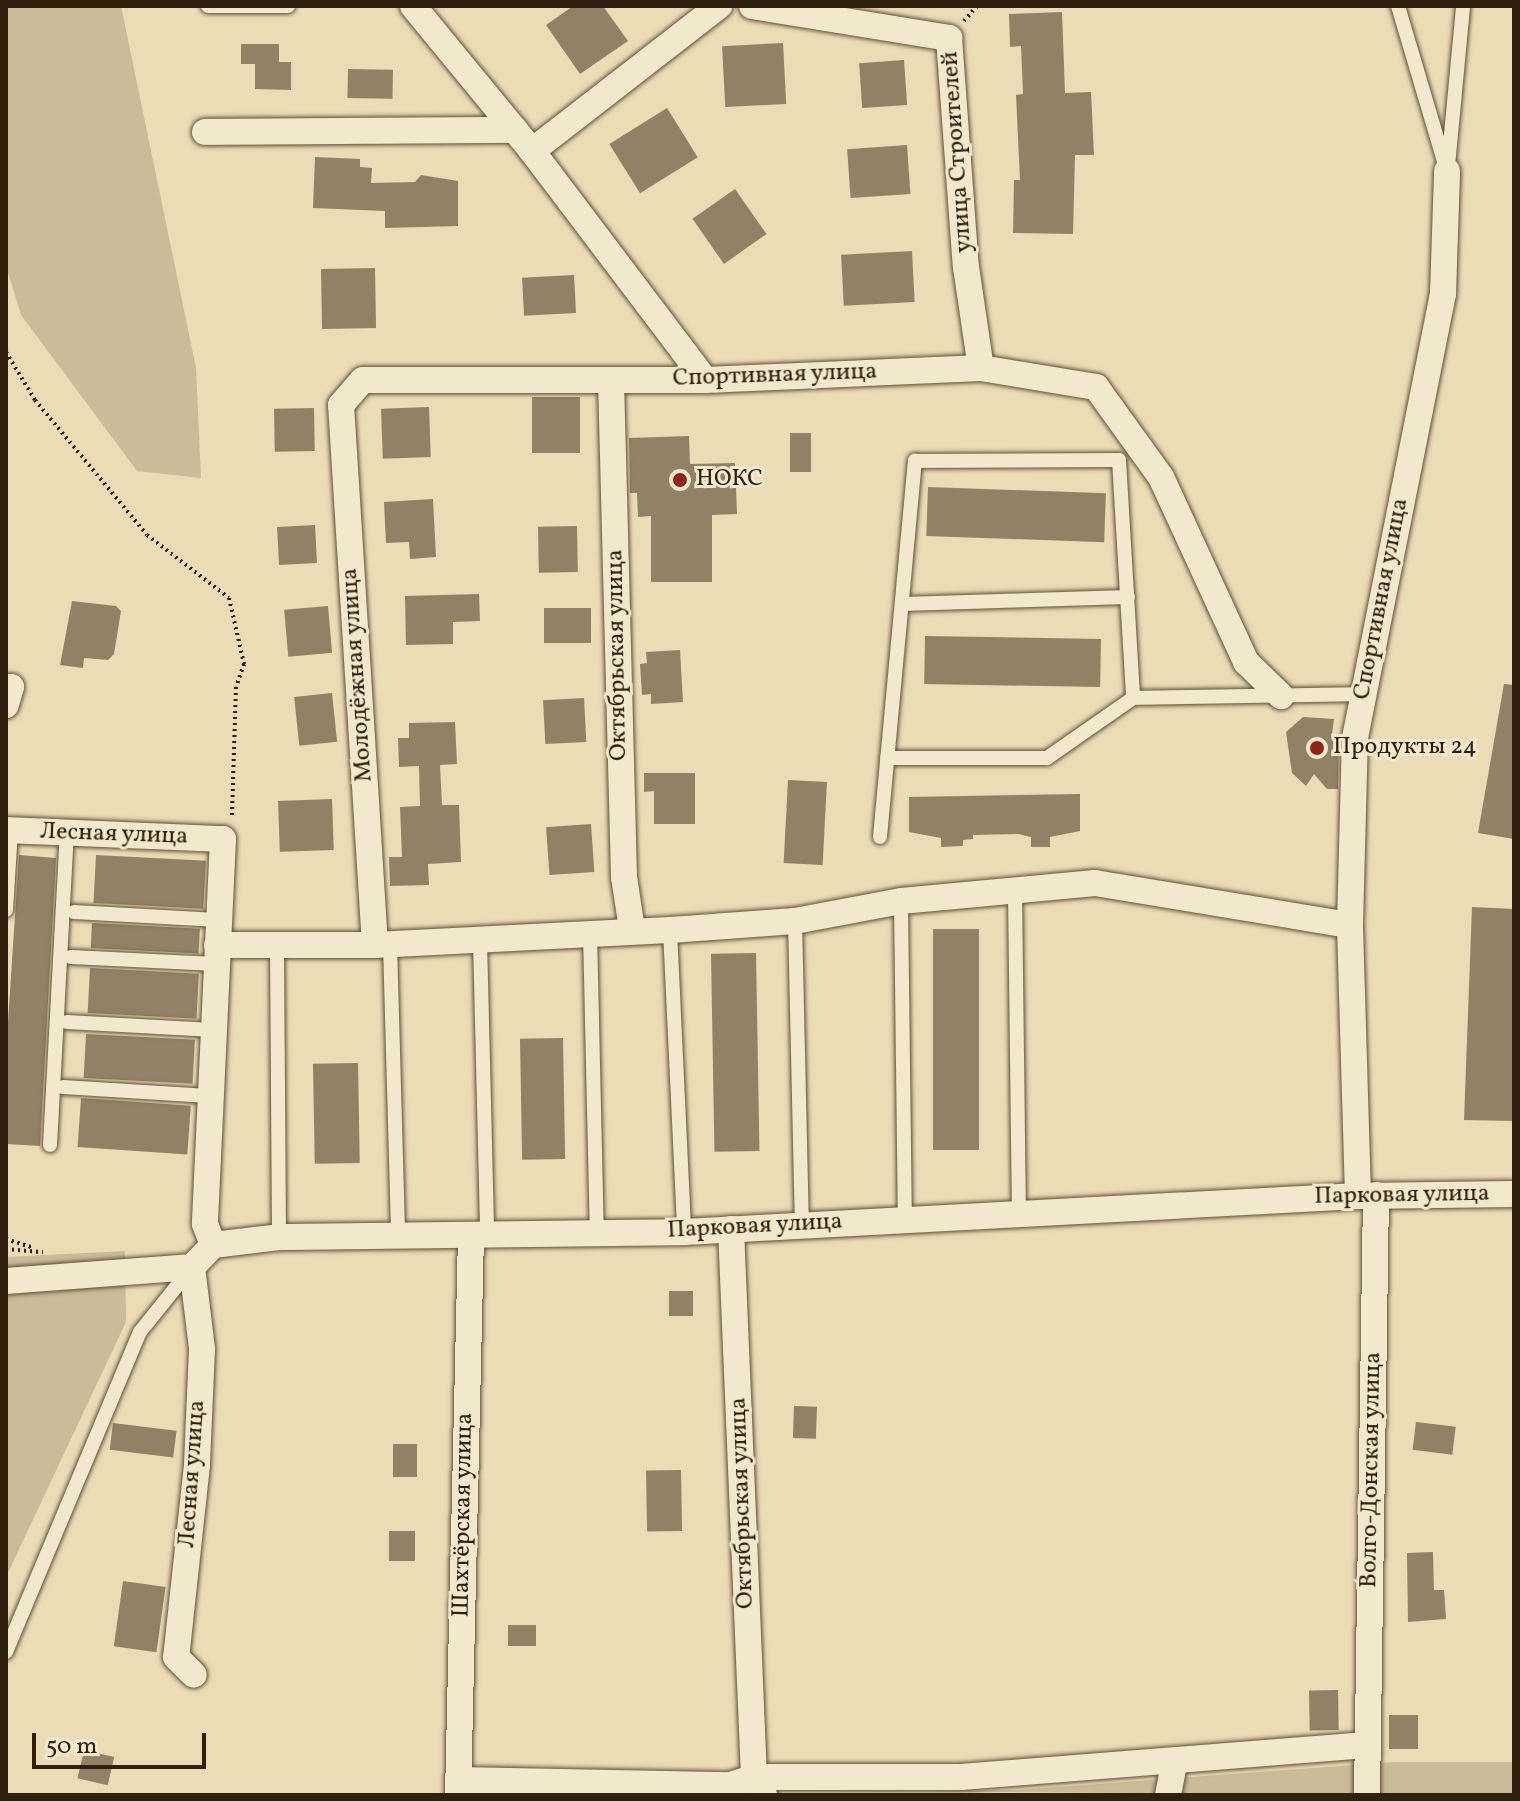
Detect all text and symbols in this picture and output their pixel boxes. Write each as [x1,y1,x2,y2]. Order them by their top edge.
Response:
street label: улица Строителей [937,50,979,254]
street label: Спортивная улица [672,358,878,394]
place label: НОКС [696,466,763,494]
marker: НОКС [671,471,689,489]
street label: Спортивная улица [1348,495,1416,703]
street label: Октябрьская улица [602,548,634,762]
street label: Молодёжная улица [336,567,380,783]
place label: Продукты 24 [1333,734,1477,762]
marker: Продукты 24 [1308,739,1326,757]
street label: Лесная улица [39,818,189,852]
street label: Парковая улица [1314,1180,1490,1212]
street label: Парковая улица [666,1208,844,1246]
street label: Волго-Донская улица [1356,1351,1388,1589]
street label: Октябрьская улица [725,1396,761,1610]
street label: Лесная улица [173,1399,213,1549]
street label: Шахтёрская улица [448,1412,480,1618]
scale bar [36,1717,210,1767]
text: 50 m [46,1730,98,1764]

